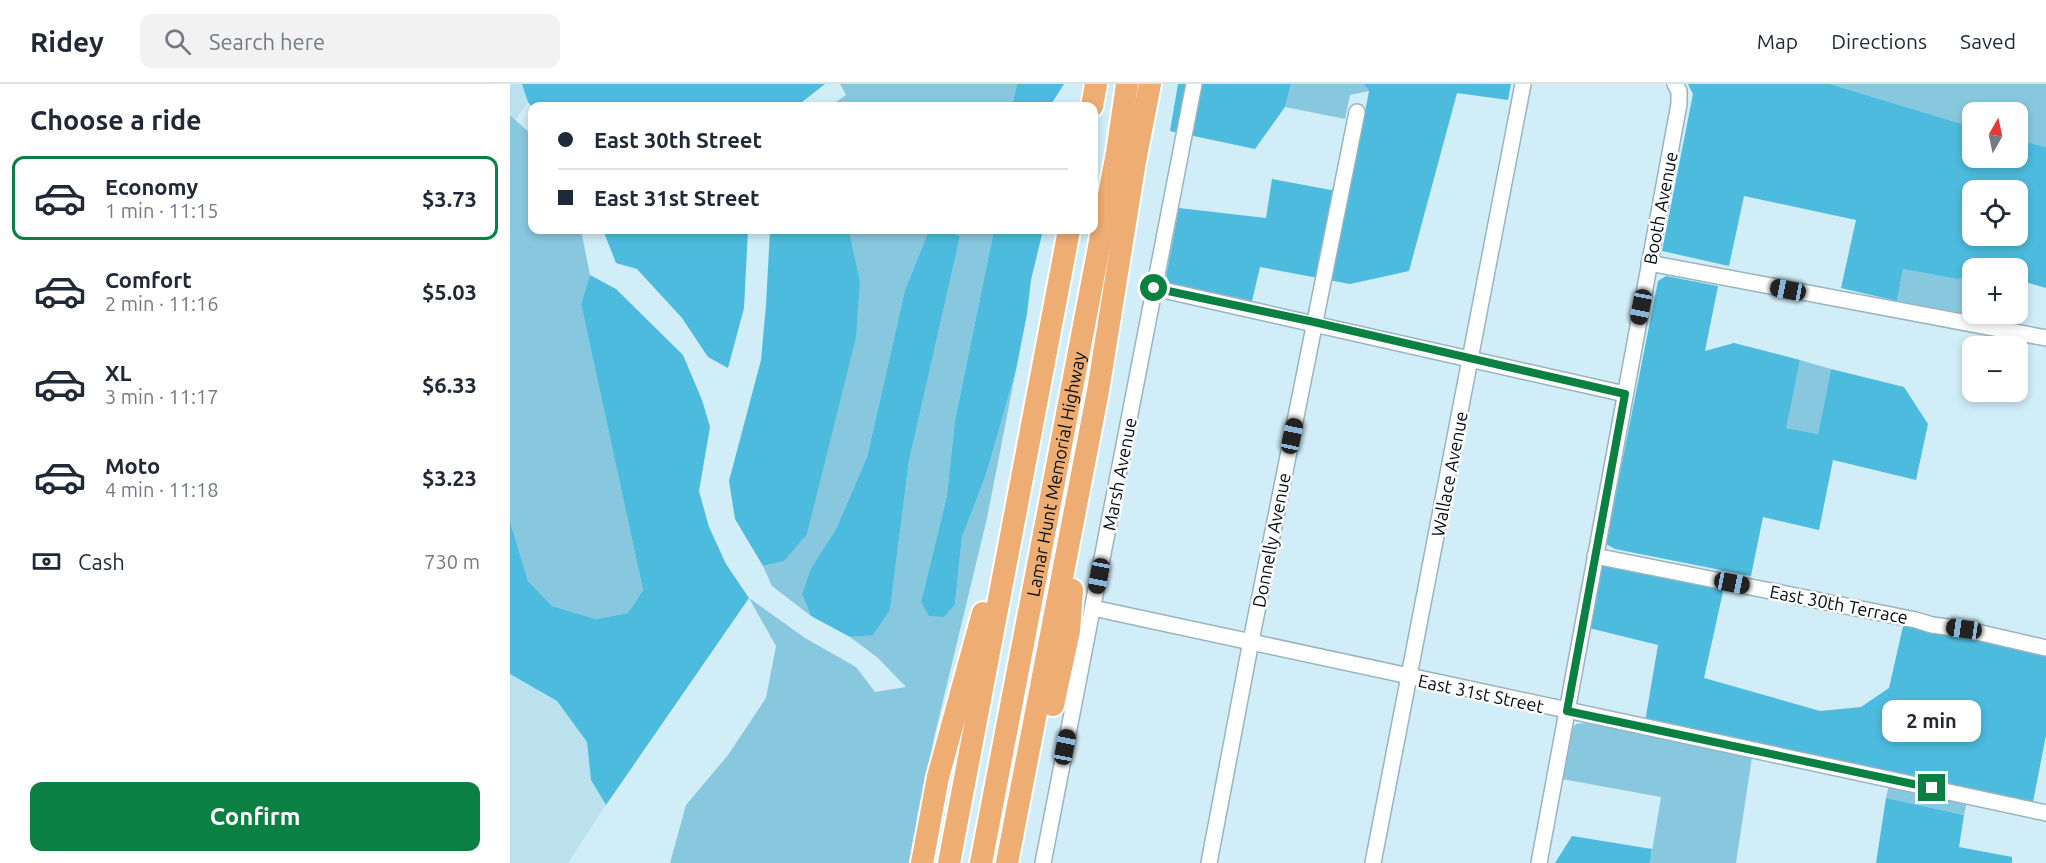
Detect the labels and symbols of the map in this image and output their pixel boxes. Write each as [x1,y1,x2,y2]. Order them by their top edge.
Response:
north arrow [1962,102,2028,168]
street label: Booth Avenue [1639,150,1681,266]
route start [1140,274,1167,301]
car [1769,278,1807,302]
car [1629,288,1653,326]
street label: Lamar Hunt Memorial Highway [1022,350,1089,598]
street label: Wallace Avenue [1427,410,1471,538]
street label: Marsh Avenue [1098,416,1140,532]
car [1279,417,1305,455]
street label: Donnelly Avenue [1248,471,1294,609]
car [1087,557,1111,595]
car [1713,571,1751,595]
street label: East 30th Terrace [1768,581,1910,627]
car [1945,618,1983,640]
street label: East 31st Street [1416,670,1546,716]
callout: 2 min [1882,701,1982,743]
car [1053,728,1077,766]
route end [1918,774,1945,801]

